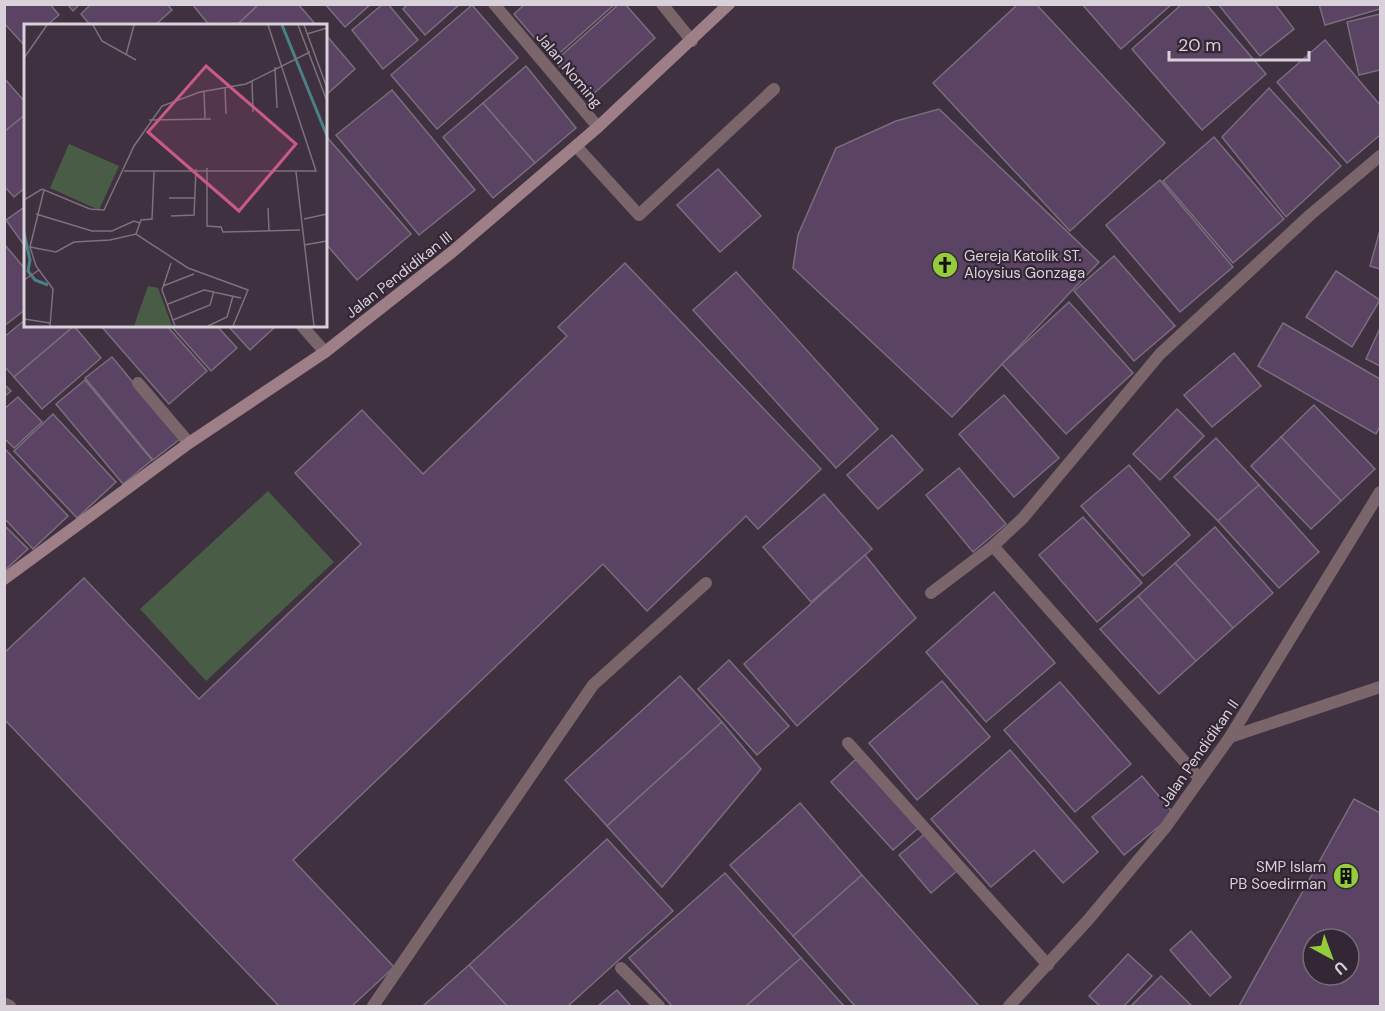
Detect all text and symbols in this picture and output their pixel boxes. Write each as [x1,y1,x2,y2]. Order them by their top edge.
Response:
inset map [24,24,327,327]
scale bar [1169,24,1308,62]
street label: Jalan Noming [531,28,607,112]
text: 20 m [1178,33,1221,57]
street label: Jalan Pendidikan III [342,227,456,323]
place label: Gereja Katolik ST. Aloysius Gonzaga [964,246,1085,283]
church icon: Gereja Katolik ST. Aloysius Gonzaga [930,250,960,280]
street label: Jalan Pendidikan II [1155,695,1243,811]
place label: SMP Islam PB Soedirman [1229,857,1326,894]
building icon: SMP Islam PB Soedirman [1331,861,1361,891]
north arrow [1301,927,1361,987]
text: U [1329,956,1352,979]

